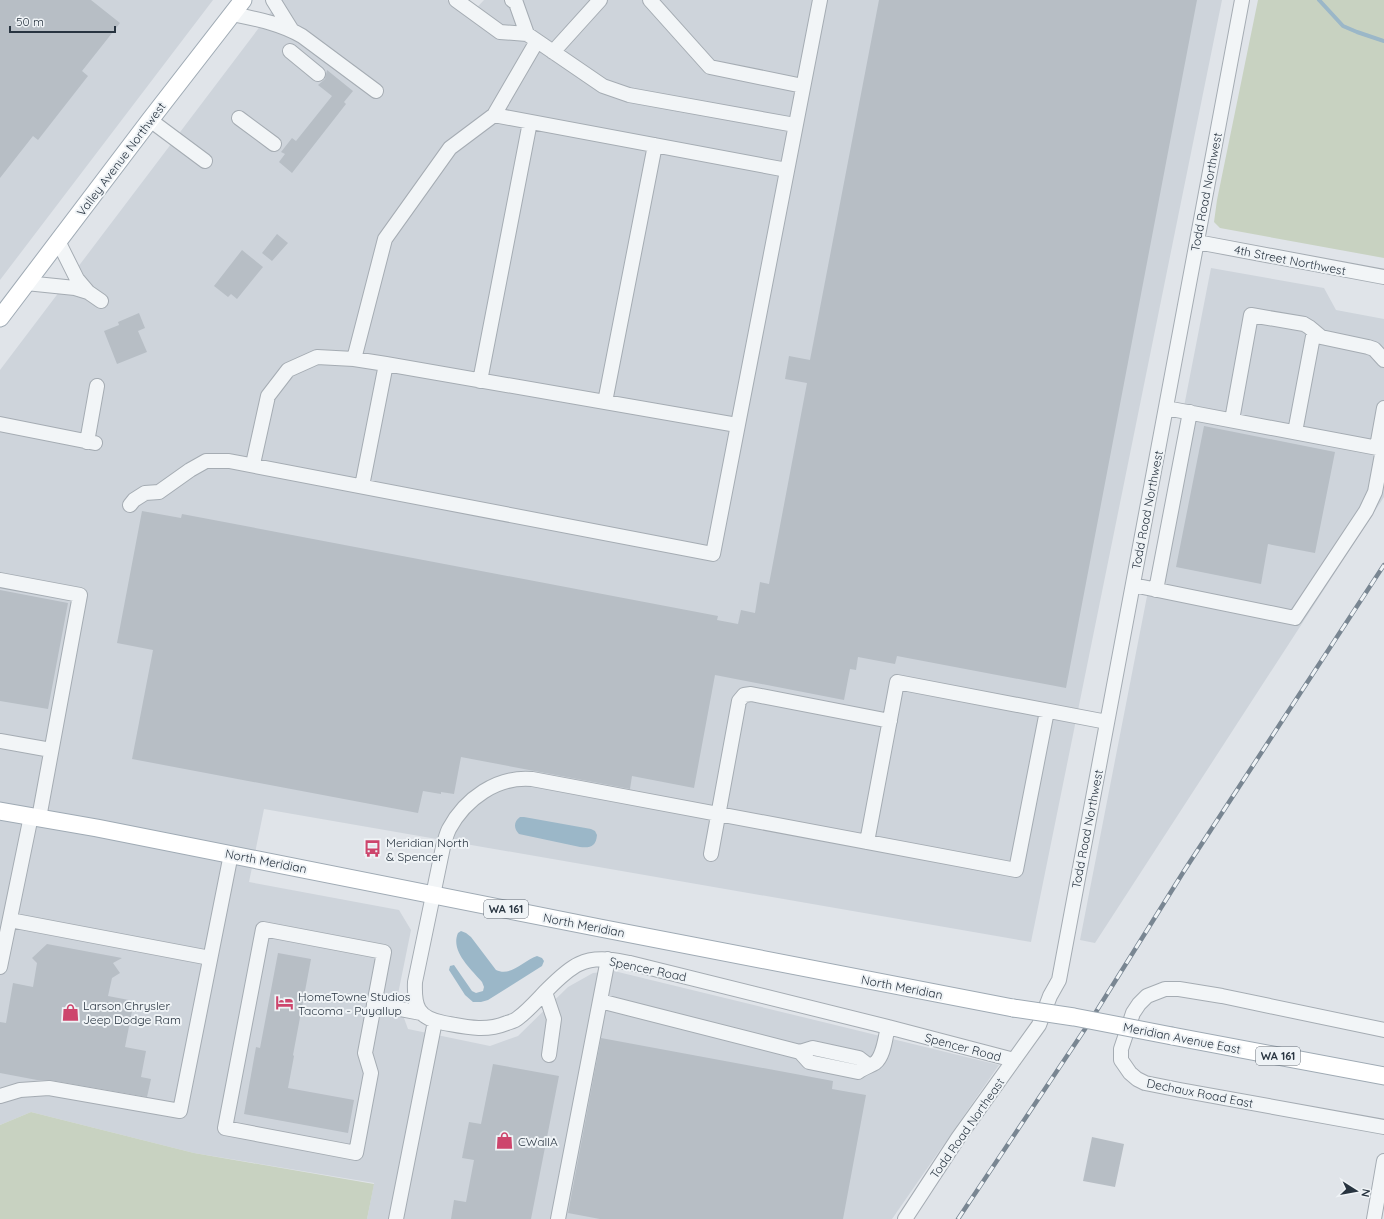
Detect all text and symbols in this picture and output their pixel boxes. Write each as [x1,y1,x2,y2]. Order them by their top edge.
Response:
scale bar [10,8,115,34]
text: 50 m [16,14,44,29]
street label: Valley Avenue Northwest [73,99,169,219]
street label: Todd Road Northwest [1187,131,1225,253]
street label: 4th Street Northwest [1233,242,1347,278]
street label: Todd Road Northwest [1128,449,1166,571]
street label: Todd Road Northwest [1068,768,1106,890]
place label: Meridian North & Spencer [386,835,469,864]
bus stop icon: Meridian North & Spencer [363,839,383,859]
street label: North Meridian [224,846,308,876]
road number: WA 161 [484,900,528,918]
street label: North Meridian [542,910,626,940]
street label: Spencer Road [608,954,688,984]
street label: North Meridian [860,972,944,1002]
place label: HomeTowne Studios Tacoma - Puyallup [298,989,411,1018]
hotel icon: HomeTowne Studios Tacoma - Puyallup [275,993,295,1013]
place label: Larson Chrysler Jeep Dodge Ram [83,998,181,1027]
shop icon: Larson Chrysler Jeep Dodge Ram [60,1002,80,1022]
street label: Meridian Avenue East [1122,1019,1242,1057]
street label: Spencer Road [923,1030,1003,1064]
road number: WA 161 [1256,1047,1300,1065]
street label: Todd Road Northeast [927,1075,1007,1181]
street label: Dechaux Road East [1145,1075,1255,1111]
shop icon: CWallA [495,1131,515,1151]
place label: CWallA [518,1134,558,1149]
north arrow [1336,1171,1376,1211]
text: N [1358,1188,1373,1198]

